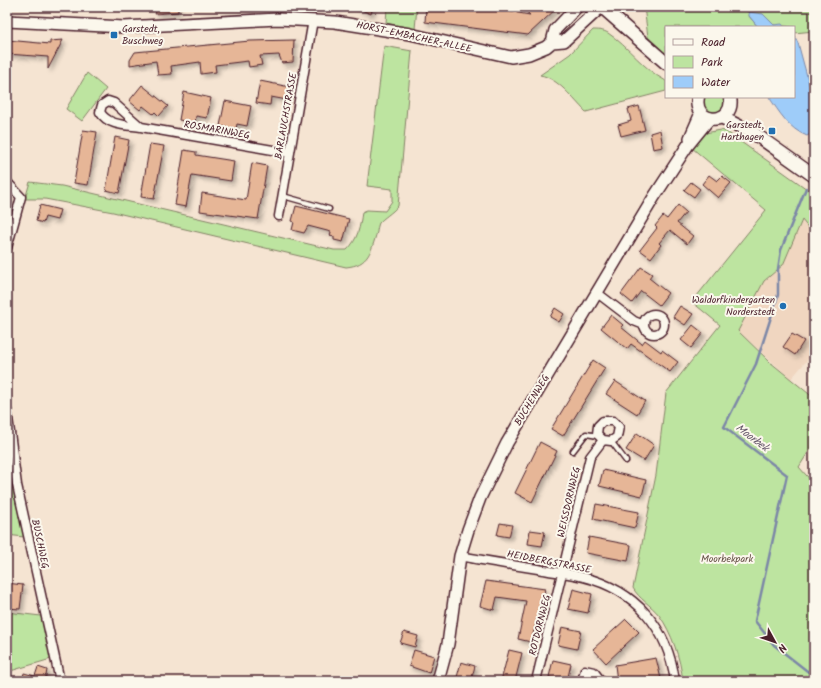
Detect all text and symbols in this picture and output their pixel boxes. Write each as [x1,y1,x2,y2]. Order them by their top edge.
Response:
street label: HORST-EMBACHER-ALLEE [355,17,474,57]
place label: Garstedt, Buschweg [122,21,163,49]
legend [665,26,795,98]
marker: Garstedt, Buschweg [109,30,119,40]
text: Road [701,33,726,52]
text: Park [701,53,723,72]
street label: BÄRLAUCHSTRASSE [271,70,302,161]
text: Water [701,73,731,92]
street label: ROSMARINWEG [183,116,251,144]
place label: Garstedt, Harthagen [721,117,764,145]
marker: Garstedt, Harthagen [767,126,777,136]
place label: Waldorfkindergarten Norderstedt [692,292,775,320]
marker: Waldorfkindergarten Norderstedt [778,301,788,311]
street label: BUCHENWEG [510,371,554,429]
water label: Moorbek [731,419,774,458]
street label: WEISSDORNWEG [553,465,585,539]
street label: BUSCHWEG [27,518,53,570]
street label: HEIDBERGSTRASSE [506,546,594,578]
park label: Moorbekpark [701,551,753,567]
street label: ROTDORNWEG [525,593,555,657]
north arrow [755,622,795,662]
text: N [773,639,791,656]

